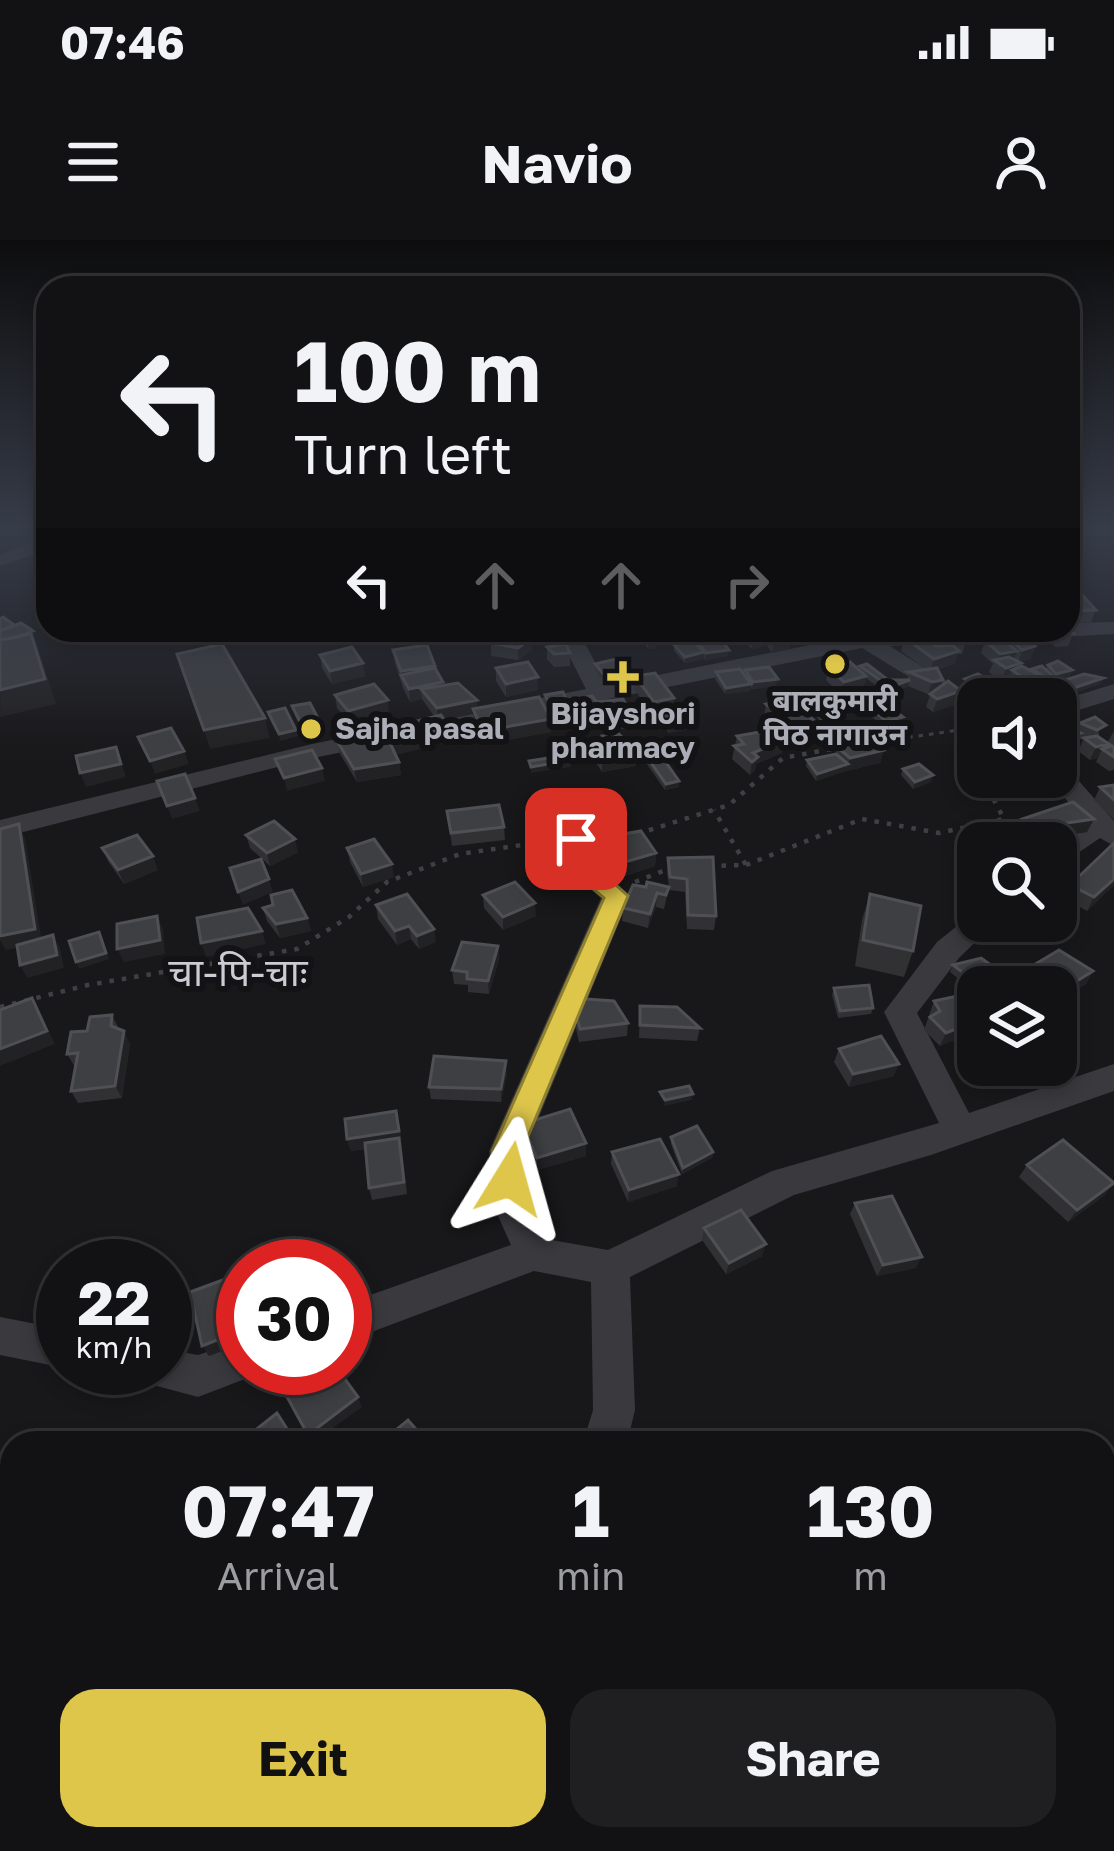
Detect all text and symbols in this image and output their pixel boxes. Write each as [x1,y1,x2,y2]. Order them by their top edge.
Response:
text: 07:46 [60,15,185,69]
icon: menu [60,129,126,195]
icon: person [988,129,1054,195]
text: Navio [481,130,633,195]
text: 100 m [294,320,541,420]
icon: left [96,324,252,480]
text: Turn left [294,421,512,486]
icon: left [336,552,402,618]
icon: ahead [462,552,528,618]
icon: ahead [588,552,654,618]
icon: right [714,552,780,618]
marker: बालकुमारी पिठ नागाउन [822,651,848,677]
marker: Bijayshori pharmacy [610,664,636,690]
map controls [957,678,1077,1086]
button: sound [957,678,1077,798]
place label: बालकुमारी पिठ नागाउन [763,682,907,752]
place label: Bijayshori pharmacy [550,695,696,765]
place label: Sajha pasal [335,710,504,746]
marker: Sajha pasal [298,716,324,742]
pin [525,788,627,890]
icon: arrive [543,806,609,872]
button: search [957,822,1077,942]
district label: चा-पि-चाः [168,948,309,995]
button: layers [957,966,1077,1086]
position arrow [447,1116,573,1242]
speed limit sign: 30 [216,1239,372,1395]
text: 22 [77,1266,151,1338]
text: km/h [76,1329,152,1365]
text: 07:47 [181,1466,375,1553]
text: 1 [572,1466,609,1553]
text: 130 [807,1466,935,1553]
text: Arrival [217,1552,339,1599]
text: min [556,1552,625,1599]
text: m [853,1552,888,1599]
button: Exit [60,1689,546,1827]
button: Share [570,1689,1056,1827]

